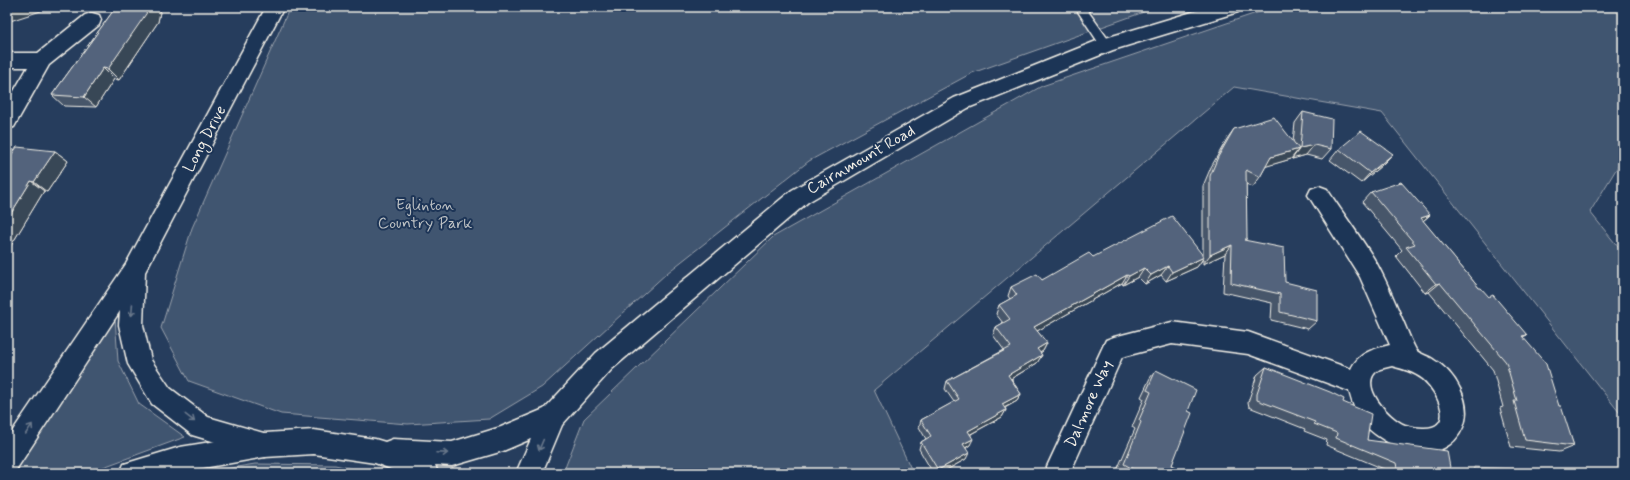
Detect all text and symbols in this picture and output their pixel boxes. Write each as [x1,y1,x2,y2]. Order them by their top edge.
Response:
street label: Long Drive [179,102,232,177]
street label: Cairnmount Road [803,121,919,199]
park label: Eglinton Country Park [378,195,472,234]
one-way arrow [128,303,135,316]
street label: Dalmore Way [1060,357,1118,451]
one-way arrow [185,414,196,423]
one-way arrow [25,424,33,435]
one-way arrow [537,438,544,450]
one-way arrow [435,450,448,457]

